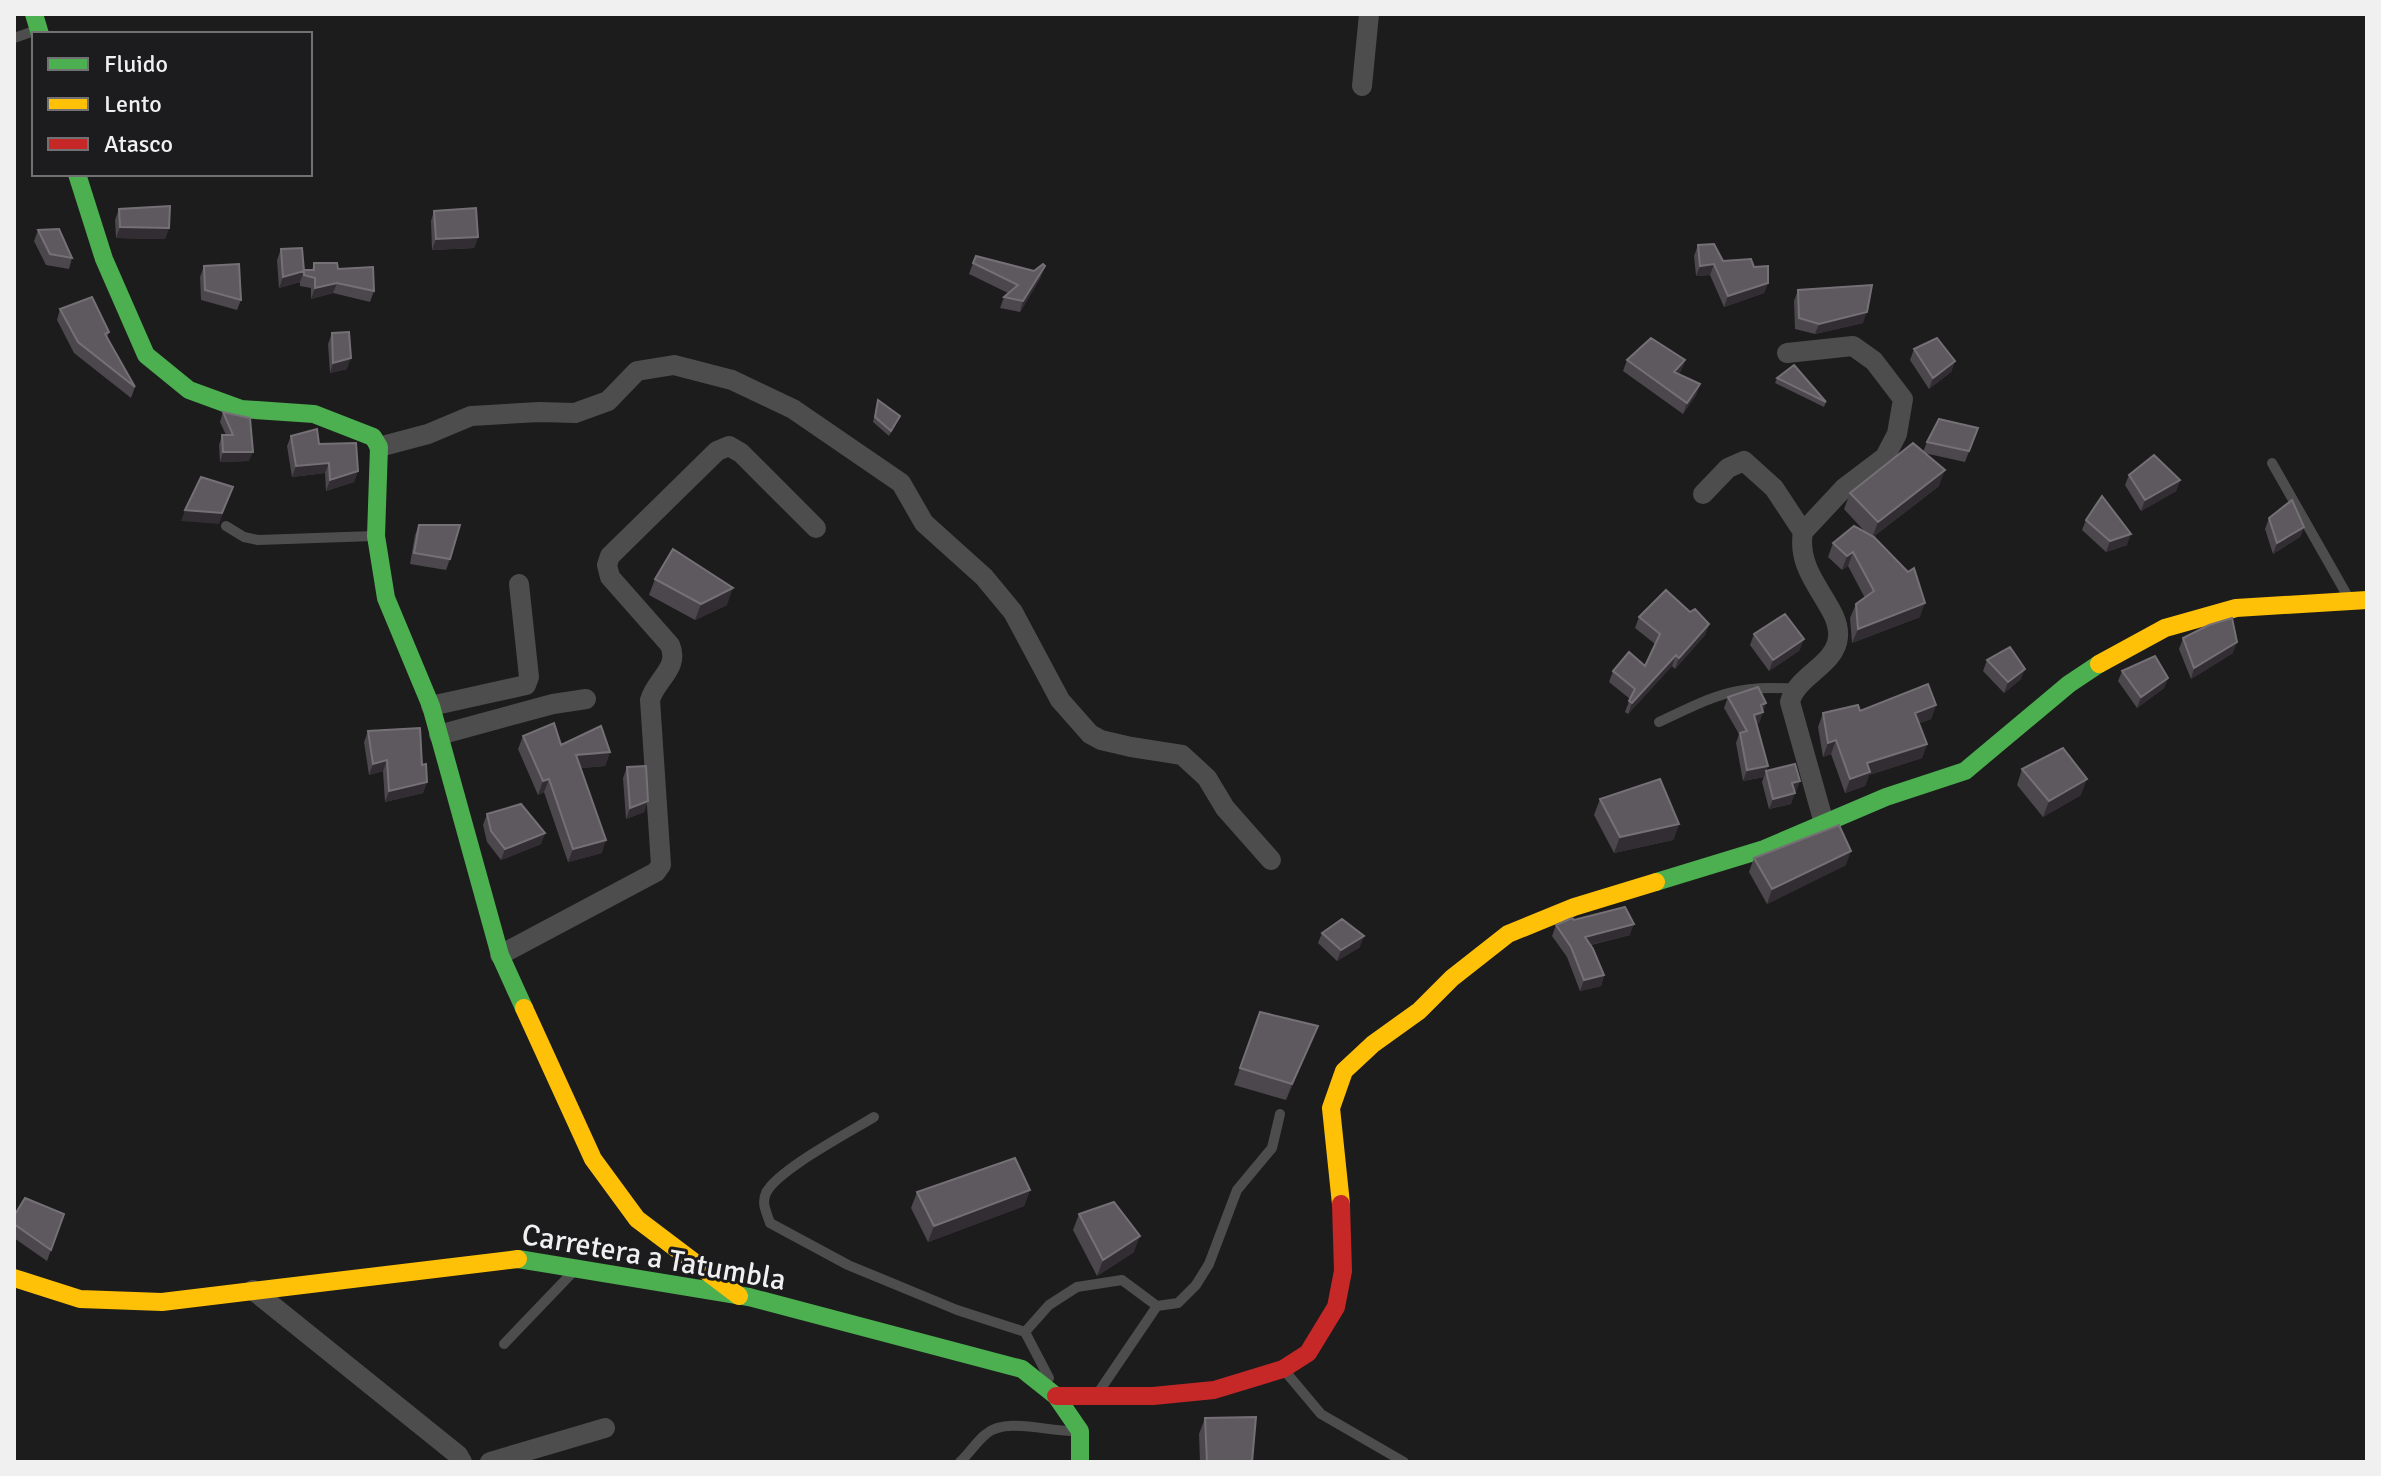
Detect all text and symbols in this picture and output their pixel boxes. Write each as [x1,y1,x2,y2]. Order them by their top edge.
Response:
legend [32,32,312,176]
text: Fluido [104,49,168,79]
text: Lento [104,89,162,119]
text: Atasco [104,129,173,159]
street label: Carretera a Tatumbla [519,1216,789,1299]

